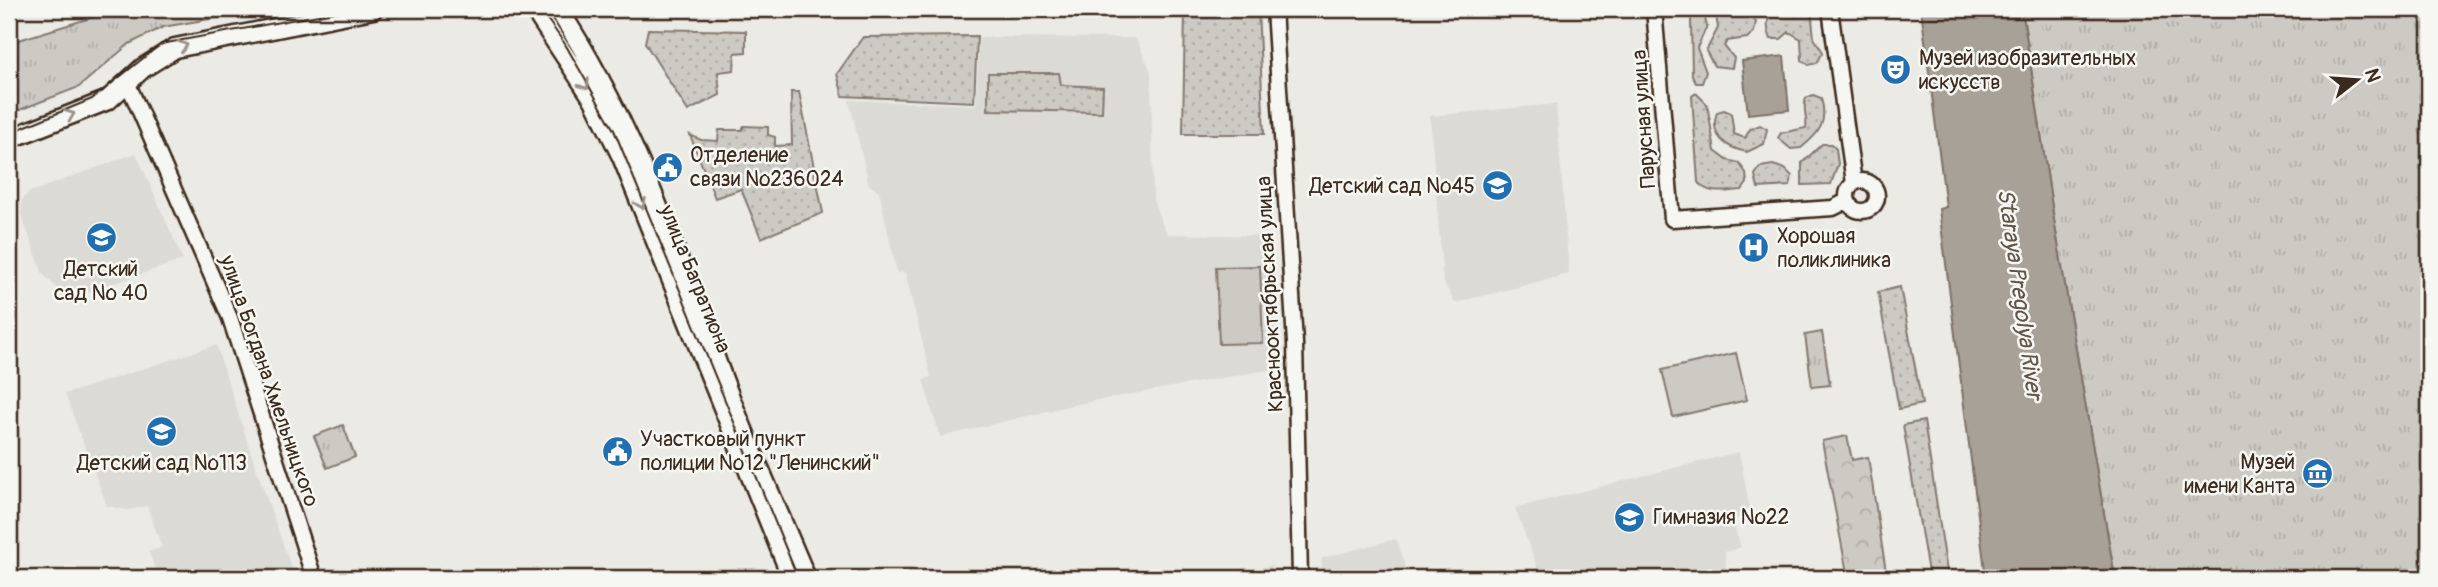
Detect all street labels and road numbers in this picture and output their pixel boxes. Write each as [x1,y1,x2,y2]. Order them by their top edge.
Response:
street label: Парусная улица [1626,49,1662,189]
street label: Краснооктябрьская улица [1250,175,1290,413]
street label: улица Багратиона [653,200,737,357]
street label: улица Богдана Хмельницкого [213,251,325,510]

